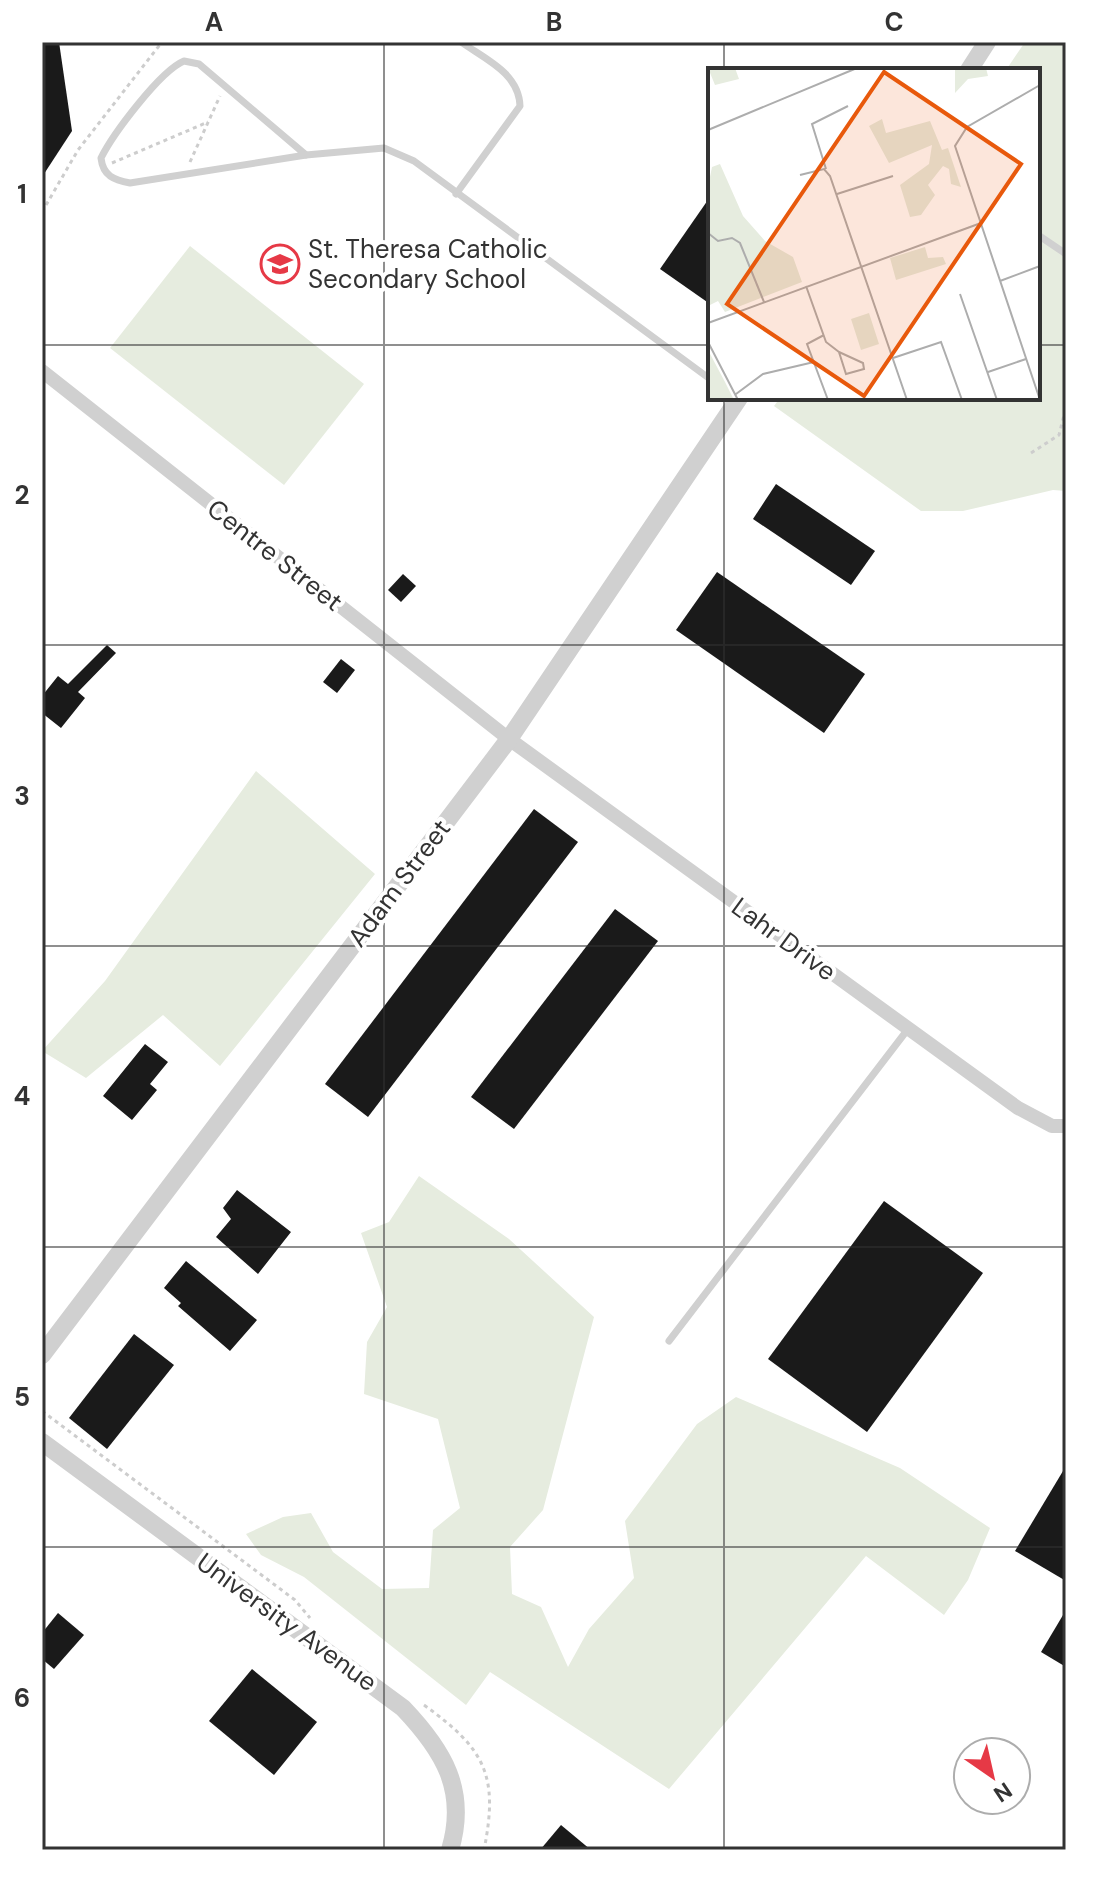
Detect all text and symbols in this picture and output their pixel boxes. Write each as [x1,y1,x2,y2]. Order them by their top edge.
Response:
text: A [205,5,223,39]
text: B [546,5,562,39]
text: C [884,5,904,39]
inset map [708,68,1040,400]
text: 1 [17,177,27,211]
place label: St. Theresa Catholic Secondary School [308,232,548,296]
school or university icon: St. Theresa Catholic Secondary School [259,243,301,285]
text: 2 [14,478,30,512]
street label: Centre Street [200,491,350,619]
text: 3 [14,779,30,813]
street label: Adam Street [340,813,458,953]
street label: Lahr Drive [725,890,843,988]
text: 4 [14,1079,30,1113]
text: 5 [14,1380,30,1414]
street label: University Avenue [190,1545,384,1699]
text: 6 [14,1681,30,1715]
north arrow [952,1736,1032,1816]
text: N [988,1776,1018,1809]

